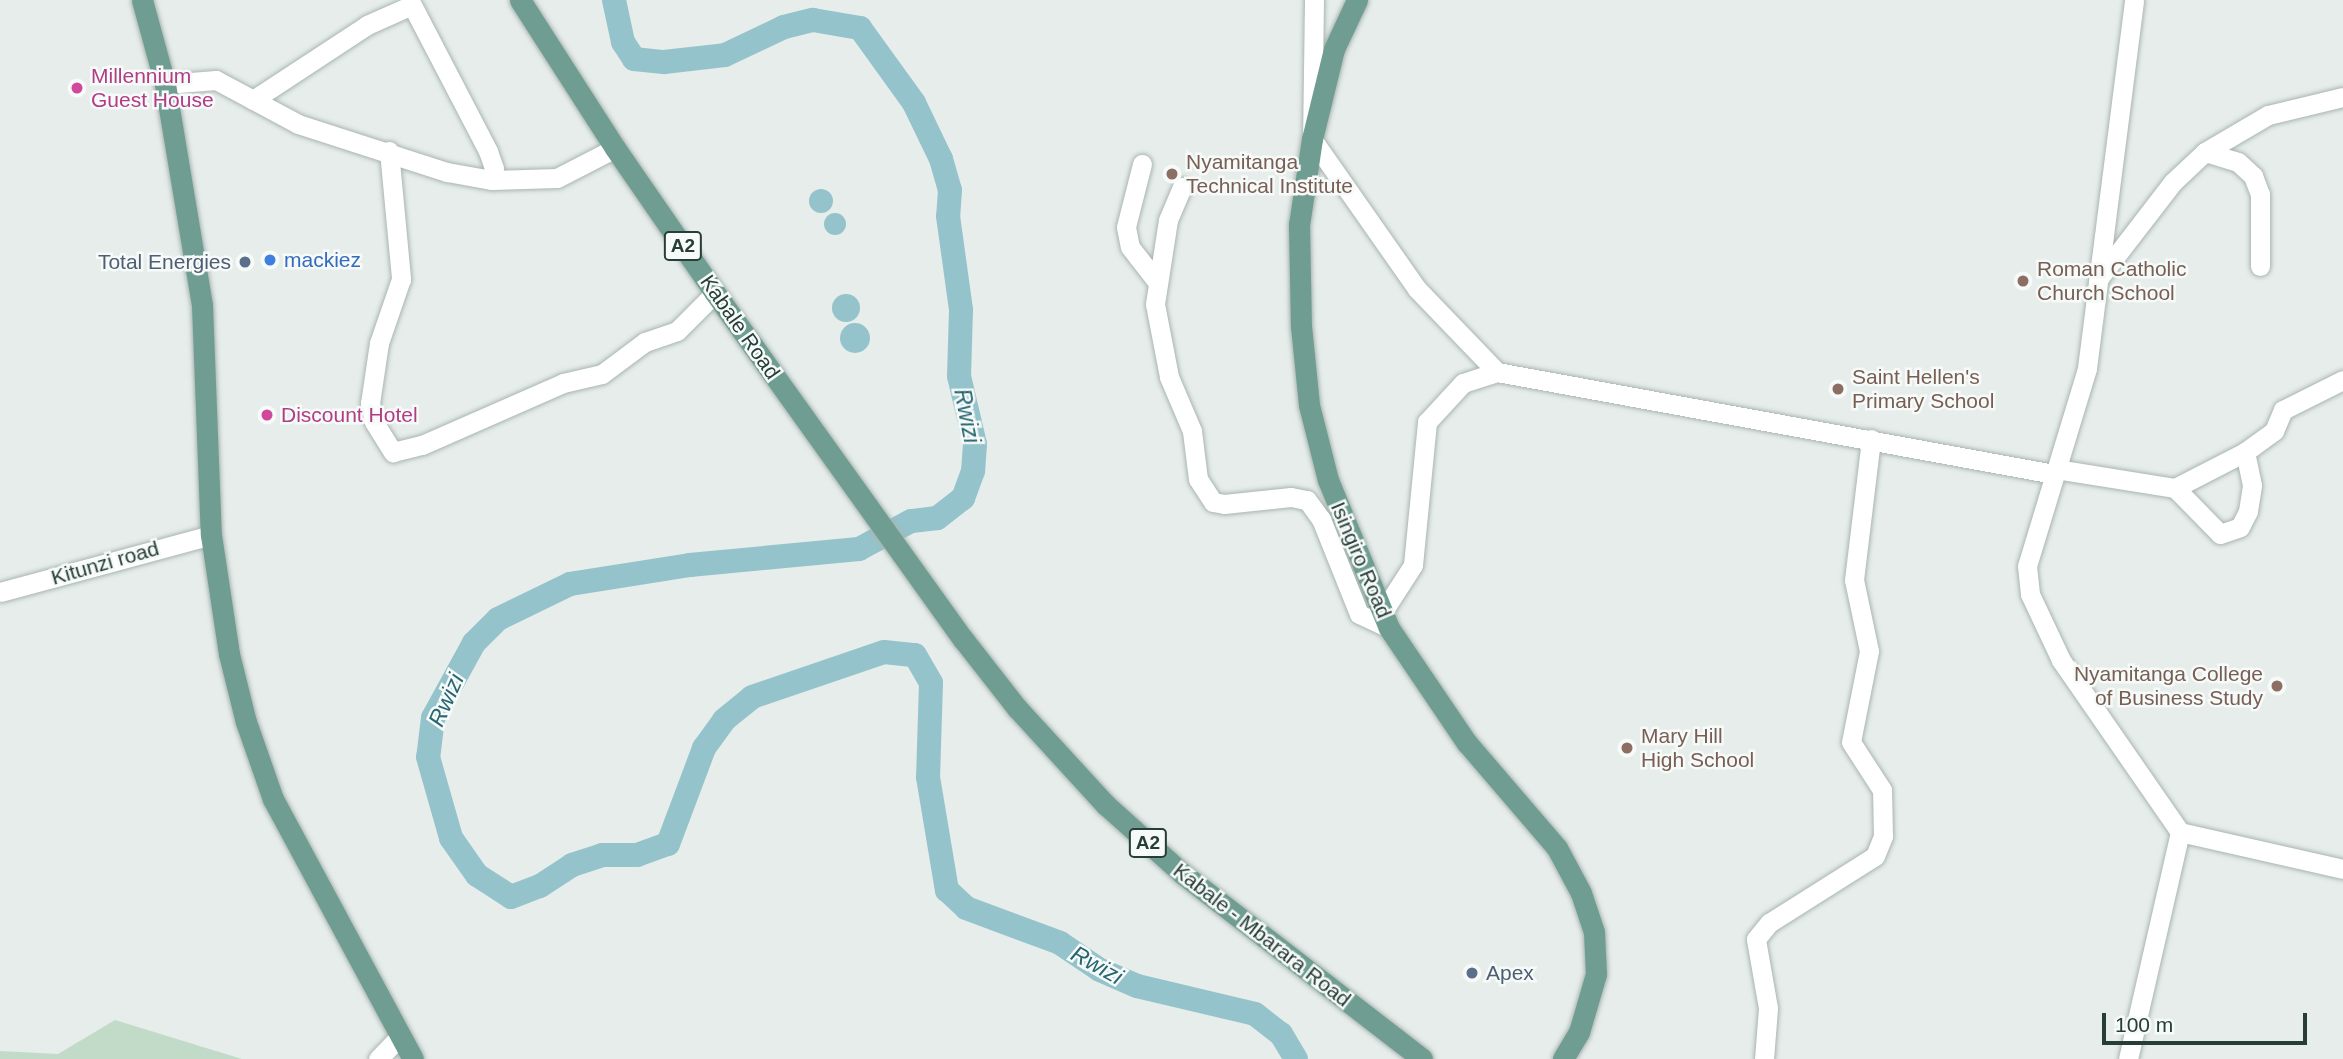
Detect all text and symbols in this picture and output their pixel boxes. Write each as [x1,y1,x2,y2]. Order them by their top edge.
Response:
place label: Millennium Guest House [91,63,214,113]
marker: Millennium Guest House [69,80,85,96]
place label: Nyamitanga Technical Institute [1186,149,1353,199]
marker: Nyamitanga Technical Institute [1164,166,1180,182]
road number: A2 [664,230,702,262]
place label: mackiez [284,247,361,273]
place label: Total Energies [98,249,231,275]
marker: mackiez [262,252,278,268]
marker: Total Energies [237,254,253,270]
place label: Roman Catholic Church School [2037,256,2186,306]
street label: Kabale Road [695,270,785,384]
marker: Roman Catholic Church School [2015,273,2031,289]
place label: Saint Hellen's Primary School [1852,364,1994,414]
marker: Saint Hellen's Primary School [1830,381,1846,397]
water label: Rwizi [948,386,986,446]
place label: Discount Hotel [281,402,418,428]
marker: Discount Hotel [259,407,275,423]
street label: Isingiro Road [1325,498,1397,622]
street label: Kitunzi road [48,536,162,590]
place label: Nyamitanga College of Business Study [2074,661,2263,711]
water label: Rwizi [422,669,470,731]
marker: Nyamitanga College of Business Study [2269,678,2285,694]
place label: Mary Hill High School [1641,723,1754,773]
marker: Mary Hill High School [1619,740,1635,756]
road number: A2 [1129,828,1167,858]
street label: Kabale - Mbarara Road [1168,858,1356,1012]
water label: Rwizi [1066,940,1128,990]
place label: Apex [1486,960,1534,986]
marker: Apex [1464,965,1480,981]
scale bar [2105,1000,2310,1044]
text: 100 m [2115,1013,2173,1036]

